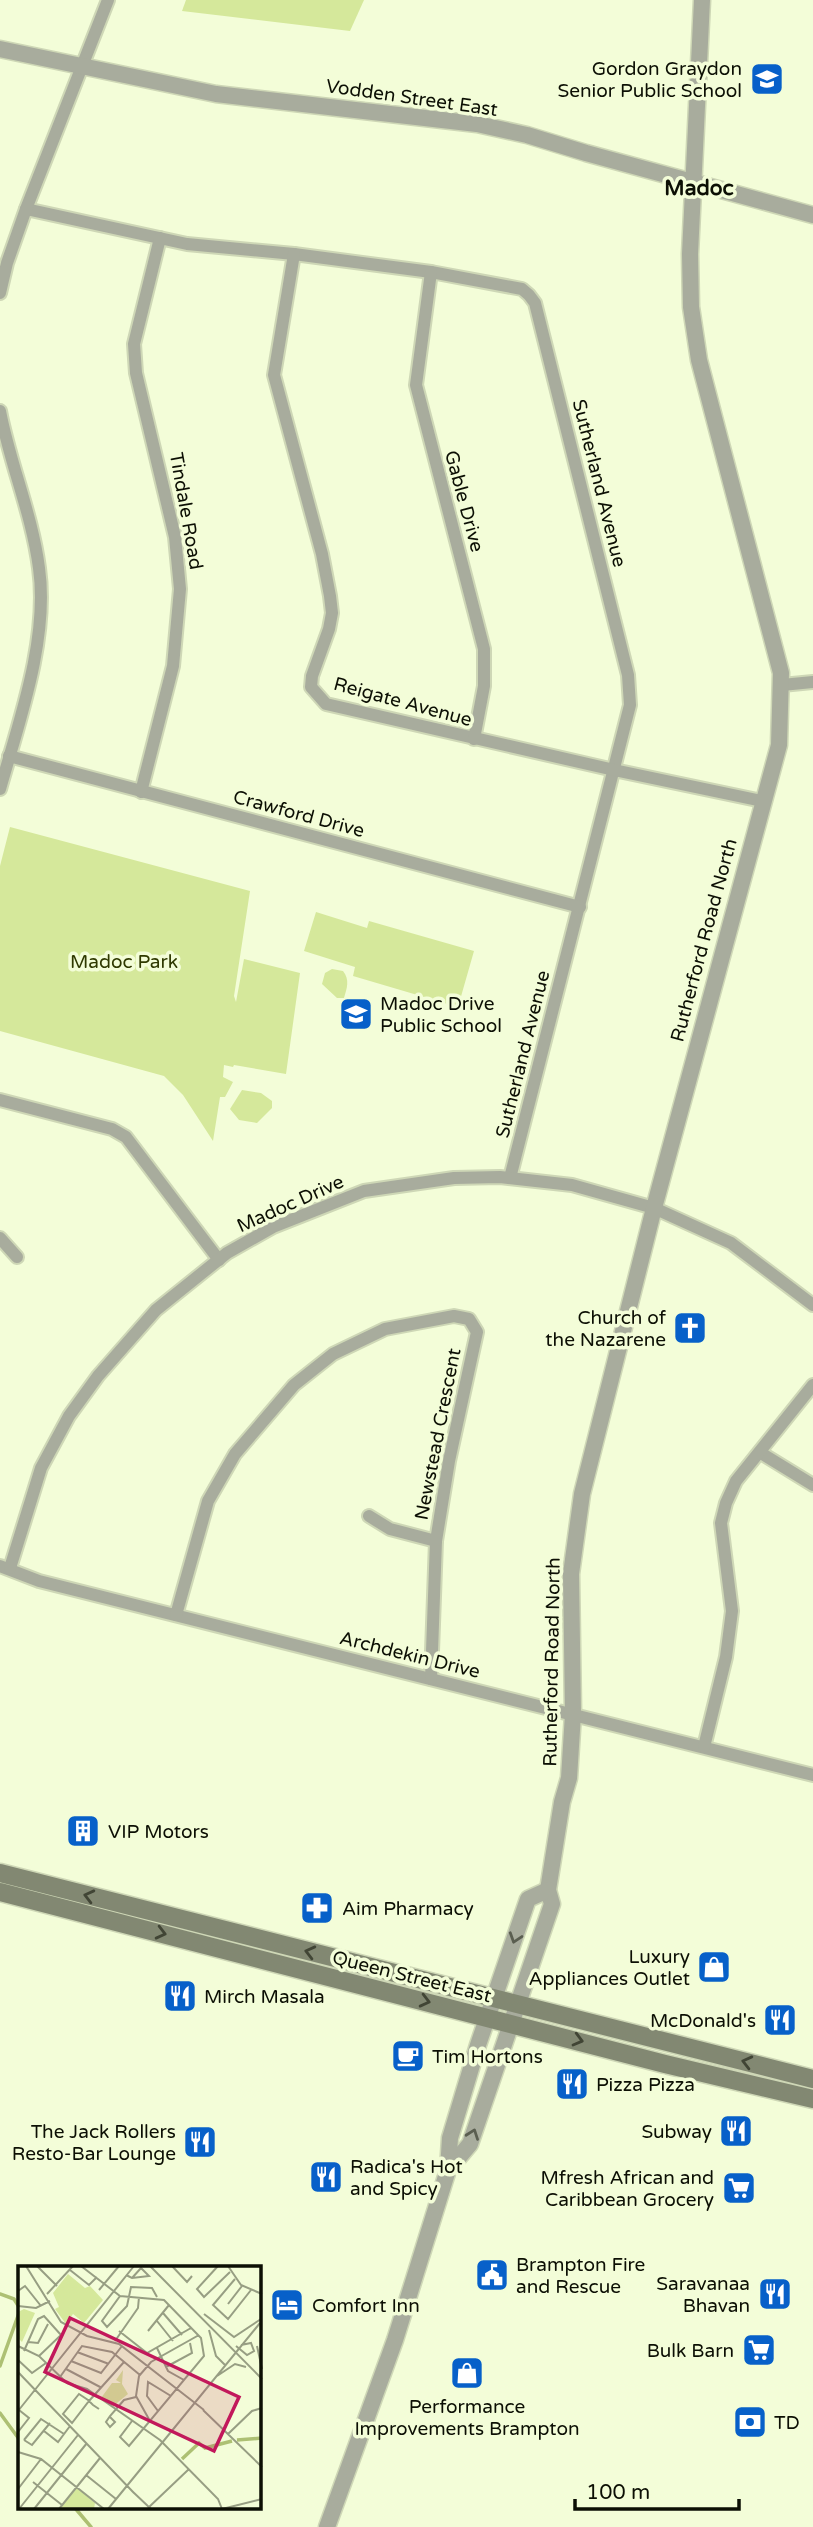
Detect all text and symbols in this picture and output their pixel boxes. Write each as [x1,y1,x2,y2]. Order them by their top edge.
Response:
place label: Gordon Graydon Senior Public School [558,58,742,102]
school or university icon: Gordon Graydon Senior Public School [748,60,786,98]
street label: Vodden Street East [325,75,499,121]
district label: Madoc [664,176,734,201]
street label: Sutherland Avenue [568,397,630,569]
street label: Gable Drive [440,448,488,554]
street label: Tindale Road [165,451,207,571]
street label: Reigate Avenue [331,673,474,731]
street label: Crawford Drive [231,786,367,842]
street label: Rutherford Road North [666,836,742,1044]
park label: Madoc Park [70,951,178,973]
street label: Sutherland Avenue [492,968,554,1140]
place label: Madoc Drive Public School [380,993,502,1037]
school or university icon: Madoc Drive Public School [337,995,375,1033]
street label: Madoc Drive [234,1171,347,1237]
place label: Church of the Nazarene [545,1307,667,1351]
church icon: Church of the Nazarene [671,1309,709,1347]
street label: Newstead Crescent [411,1346,465,1522]
street label: Rutherford Road North [539,1557,565,1767]
street label: Archdekin Drive [337,1627,482,1683]
building icon: VIP Motors [64,1812,102,1850]
place label: VIP Motors [108,1821,209,1843]
pharmacy icon: Aim Pharmacy [298,1889,336,1927]
one-way arrow [84,1890,96,1904]
place label: Aim Pharmacy [342,1898,474,1920]
one-way arrow [155,1925,167,1939]
one-way arrow [509,1932,523,1944]
one-way arrow [304,1946,316,1960]
place label: Luxury Appliances Outlet [529,1946,690,1990]
street label: Queen Street East [330,1947,494,2007]
shop icon: Luxury Appliances Outlet [695,1948,733,1986]
restaurant icon: Mirch Masala [161,1977,199,2015]
place label: Mirch Masala [204,1986,325,2008]
one-way arrow [419,1993,431,2007]
restaurant icon: McDonald's [761,2001,799,2039]
place label: McDonald's [650,2010,756,2032]
one-way arrow [572,2032,584,2046]
cafe icon: Tim Hortons [389,2037,427,2075]
place label: Tim Hortons [432,2046,543,2068]
one-way arrow [741,2056,753,2070]
restaurant icon: Pizza Pizza [553,2065,591,2103]
place label: Pizza Pizza [596,2074,695,2096]
restaurant icon: Subway [717,2112,755,2150]
place label: The Jack Rollers Resto-Bar Lounge [12,2121,176,2165]
place label: Subway [641,2121,712,2143]
restaurant icon: The Jack Rollers Resto-Bar Lounge [181,2123,219,2161]
one-way arrow [465,2128,479,2140]
place label: Radica's Hot and Spicy [350,2156,463,2200]
restaurant icon: Radica's Hot and Spicy [307,2158,345,2196]
place label: Mfresh African and Caribbean Grocery [540,2167,714,2211]
supermarket icon: Mfresh African and Caribbean Grocery [720,2169,758,2207]
place label: Brampton Fire and Rescue [516,2254,645,2298]
public building icon: Brampton Fire and Rescue [473,2256,511,2294]
inset map [18,2266,261,2510]
place label: Saravanaa Bhavan [656,2273,750,2317]
restaurant icon: Saravanaa Bhavan [756,2275,794,2313]
hotel icon: Comfort Inn [268,2286,306,2324]
place label: Comfort Inn [312,2295,420,2317]
supermarket icon: Bulk Barn [740,2331,778,2369]
place label: Bulk Barn [647,2340,734,2362]
shop icon: Performance Improvements Brampton [448,2354,486,2392]
place label: Performance Improvements Brampton [354,2396,580,2440]
bank icon: TD [731,2403,769,2441]
place label: TD [774,2412,800,2434]
scale bar [575,2468,740,2512]
text: 100 m [586,2480,650,2505]

